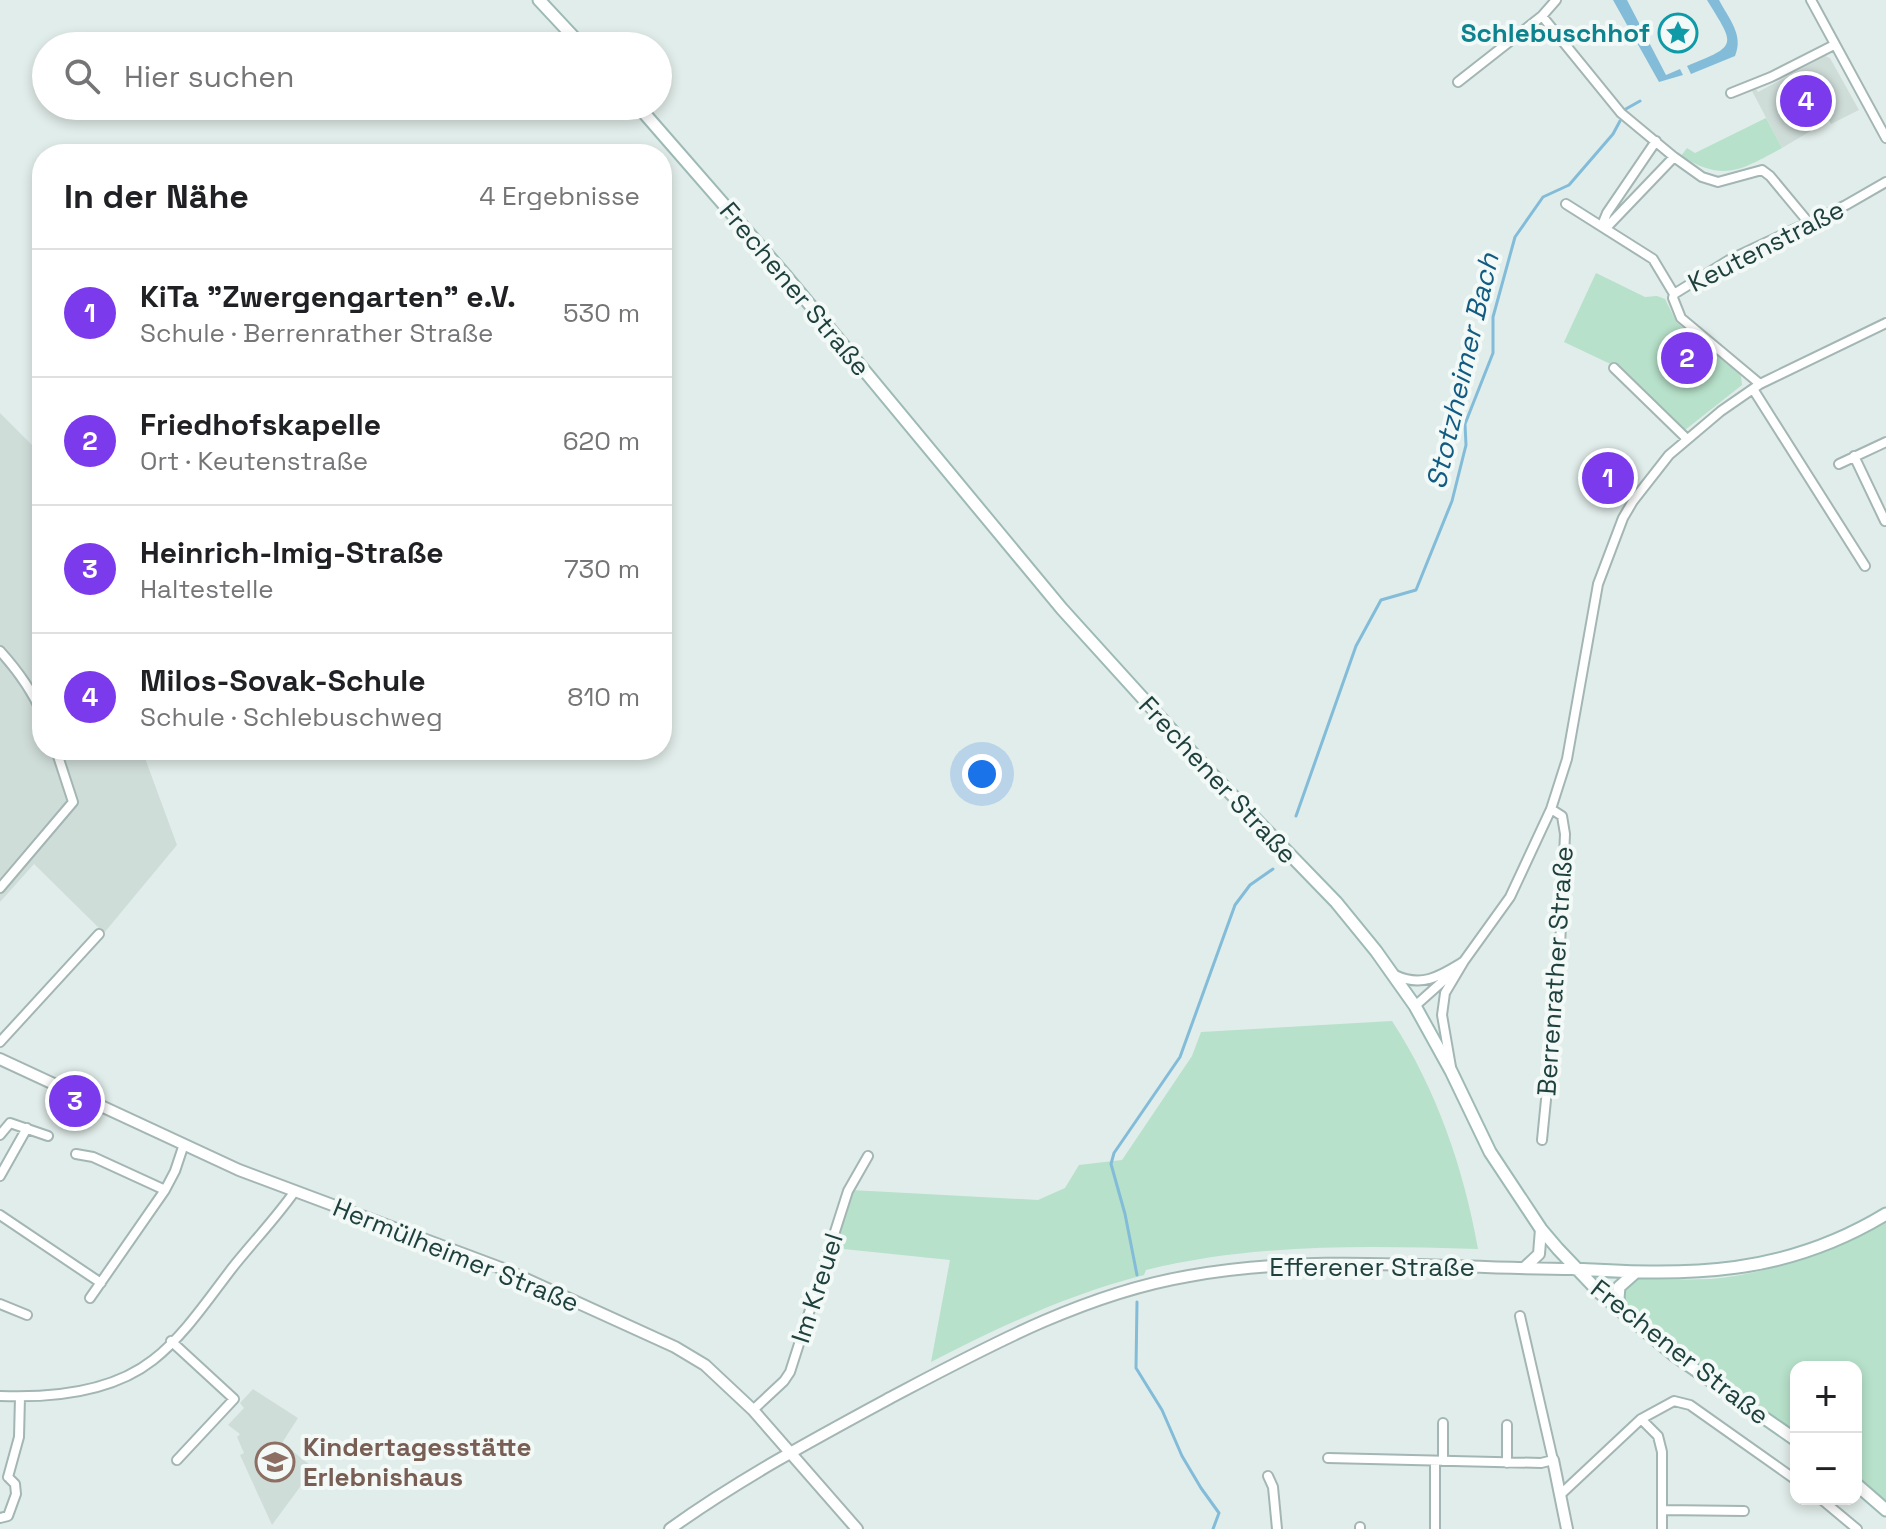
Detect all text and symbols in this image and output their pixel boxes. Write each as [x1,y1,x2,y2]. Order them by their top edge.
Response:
place icon: Schlebuschhof [1657,12,1699,54]
place label: Schlebuschhof [1461,16,1650,50]
search box [32,32,672,120]
icon: search [60,54,104,98]
text: Hier suchen [124,57,294,96]
pin: 4 [1780,71,1832,131]
text: In der Nähe [64,175,249,218]
text: 4 Ergebnisse [479,179,640,213]
street label: Keutenstraße [1682,192,1850,300]
street label: Frechener Straße [712,195,878,383]
water label: Stotzheimer Bach [1417,249,1507,492]
text: KiTa "Zwergengarten" e.V. [140,277,516,316]
text: 1 [84,296,96,330]
text: 530 m [563,296,640,330]
text: Schule · Berrenrather Straße [140,316,493,350]
pin: 2 [1661,328,1713,388]
text: Friedhofskapelle [140,405,381,444]
text: 2 [82,424,98,458]
text: 620 m [563,424,640,458]
text: Ort · Keutenstraße [140,444,368,478]
pin: 1 [1582,448,1634,508]
text: Heinrich-Imig-Straße [140,533,444,572]
text: 3 [82,552,98,586]
text: 730 m [564,552,640,586]
text: Haltestelle [140,572,274,606]
text: Milos-Sovak-Schule [140,661,426,700]
text: 4 [82,680,98,714]
text: 810 m [567,680,640,714]
street label: Frechener Straße [1131,689,1305,871]
text: Schule · Schlebuschweg [140,700,443,734]
your location [962,754,1002,794]
street label: Berrenrather Straße [1529,845,1581,1097]
pin: 3 [49,1071,101,1131]
street label: Hermülheimer Straße [328,1190,584,1320]
street label: Im Kreuel [783,1229,851,1347]
street label: Efferener Straße [1269,1250,1475,1284]
street label: Frechener Straße [1584,1272,1776,1432]
map controls [1790,1361,1862,1505]
button: + [1790,1361,1862,1433]
place label: Kindertagesstätte Erlebnishaus [303,1430,532,1494]
button: − [1790,1433,1862,1505]
school or university icon: Kindertagesstätte Erlebnishaus [254,1441,296,1483]

